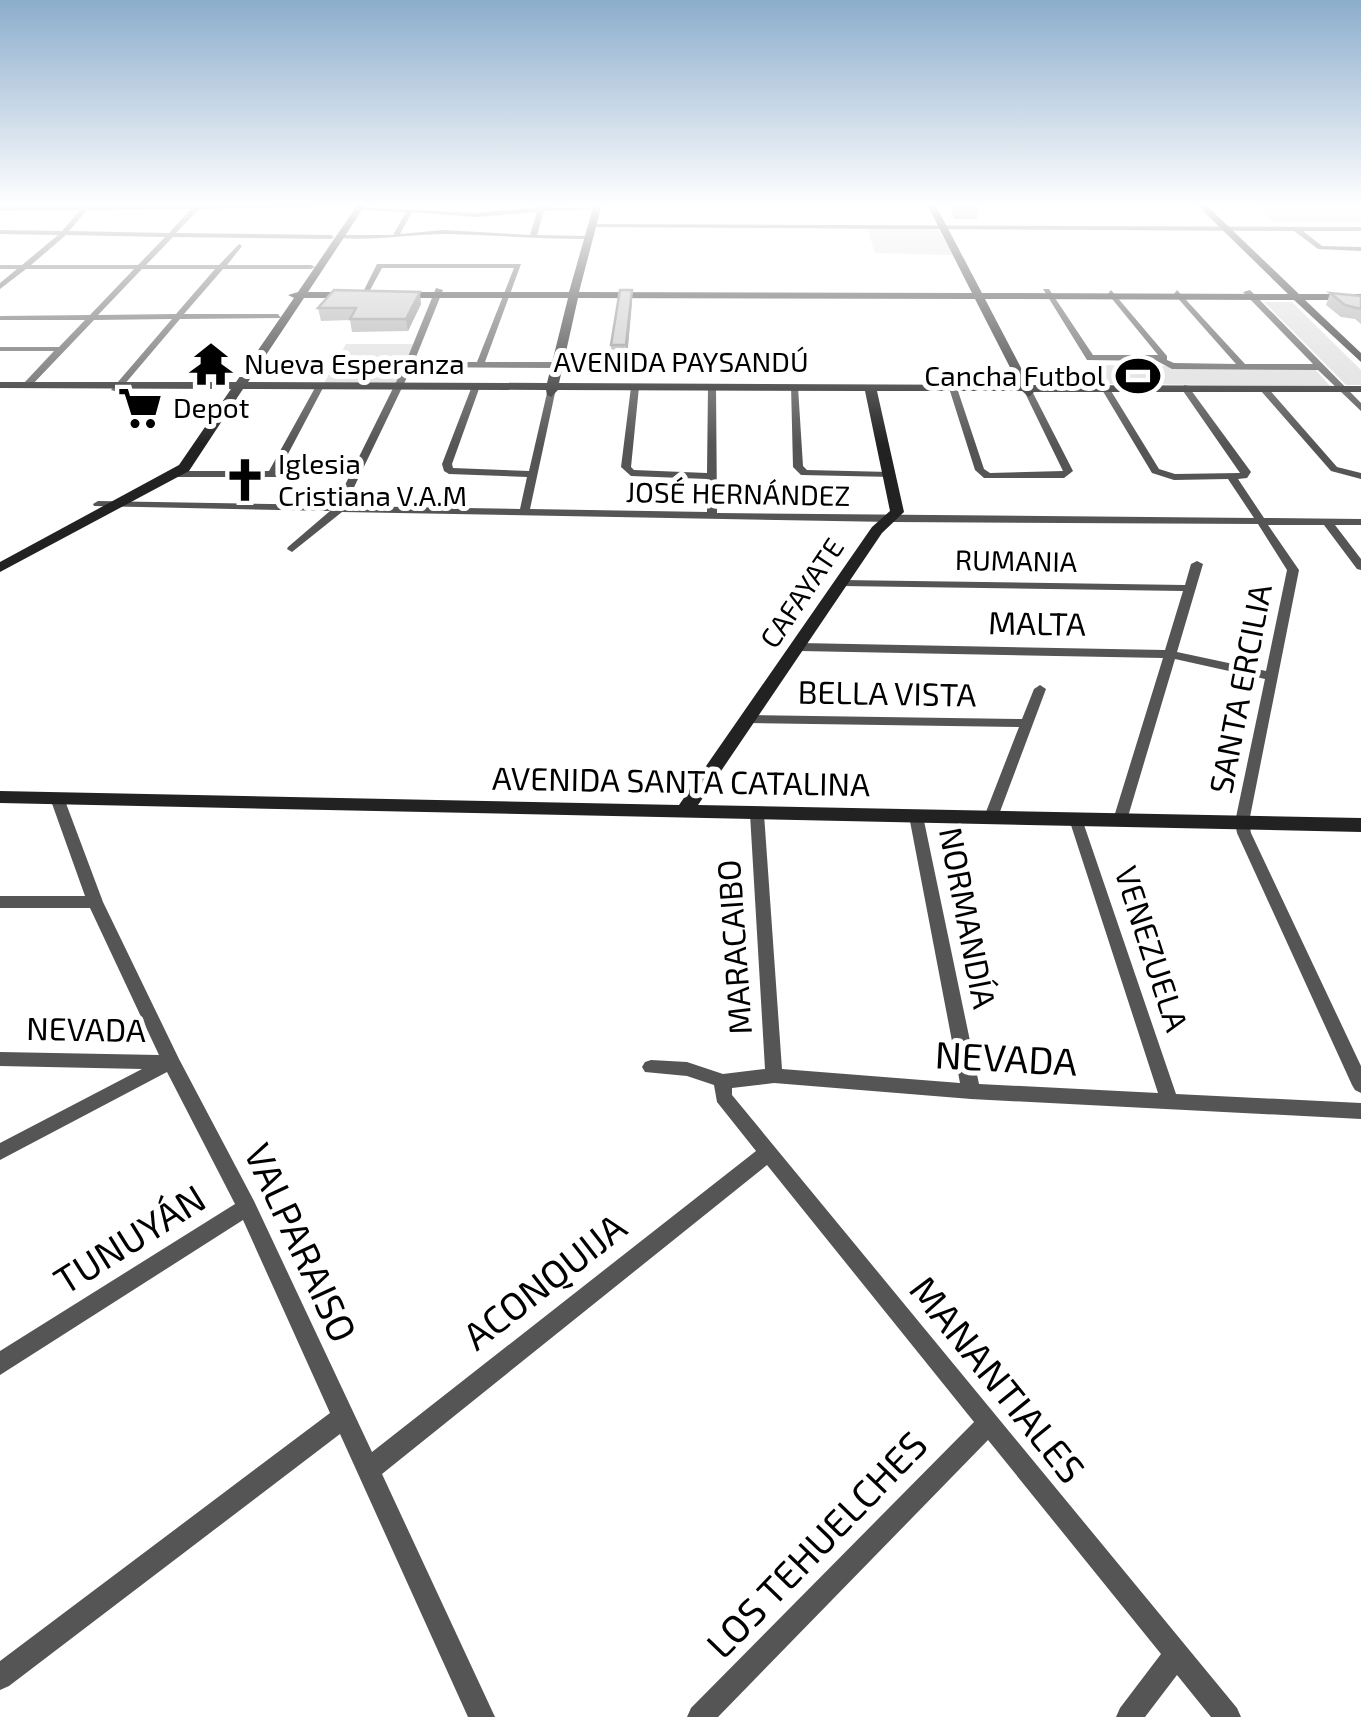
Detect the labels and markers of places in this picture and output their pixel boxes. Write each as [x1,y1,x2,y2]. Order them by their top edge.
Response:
temple icon: Nueva Esperanza [187,340,235,388]
place label: Nueva Esperanza [244,346,465,380]
sports icon: Cancha Futbol [1114,352,1162,400]
place label: Cancha Futbol [924,358,1106,392]
supermarket icon: Depot [116,384,164,432]
place label: Depot [173,390,249,424]
place label: Iglesia Cristiana V.A.M [278,446,467,512]
church icon: Iglesia Cristiana V.A.M [221,456,269,504]

